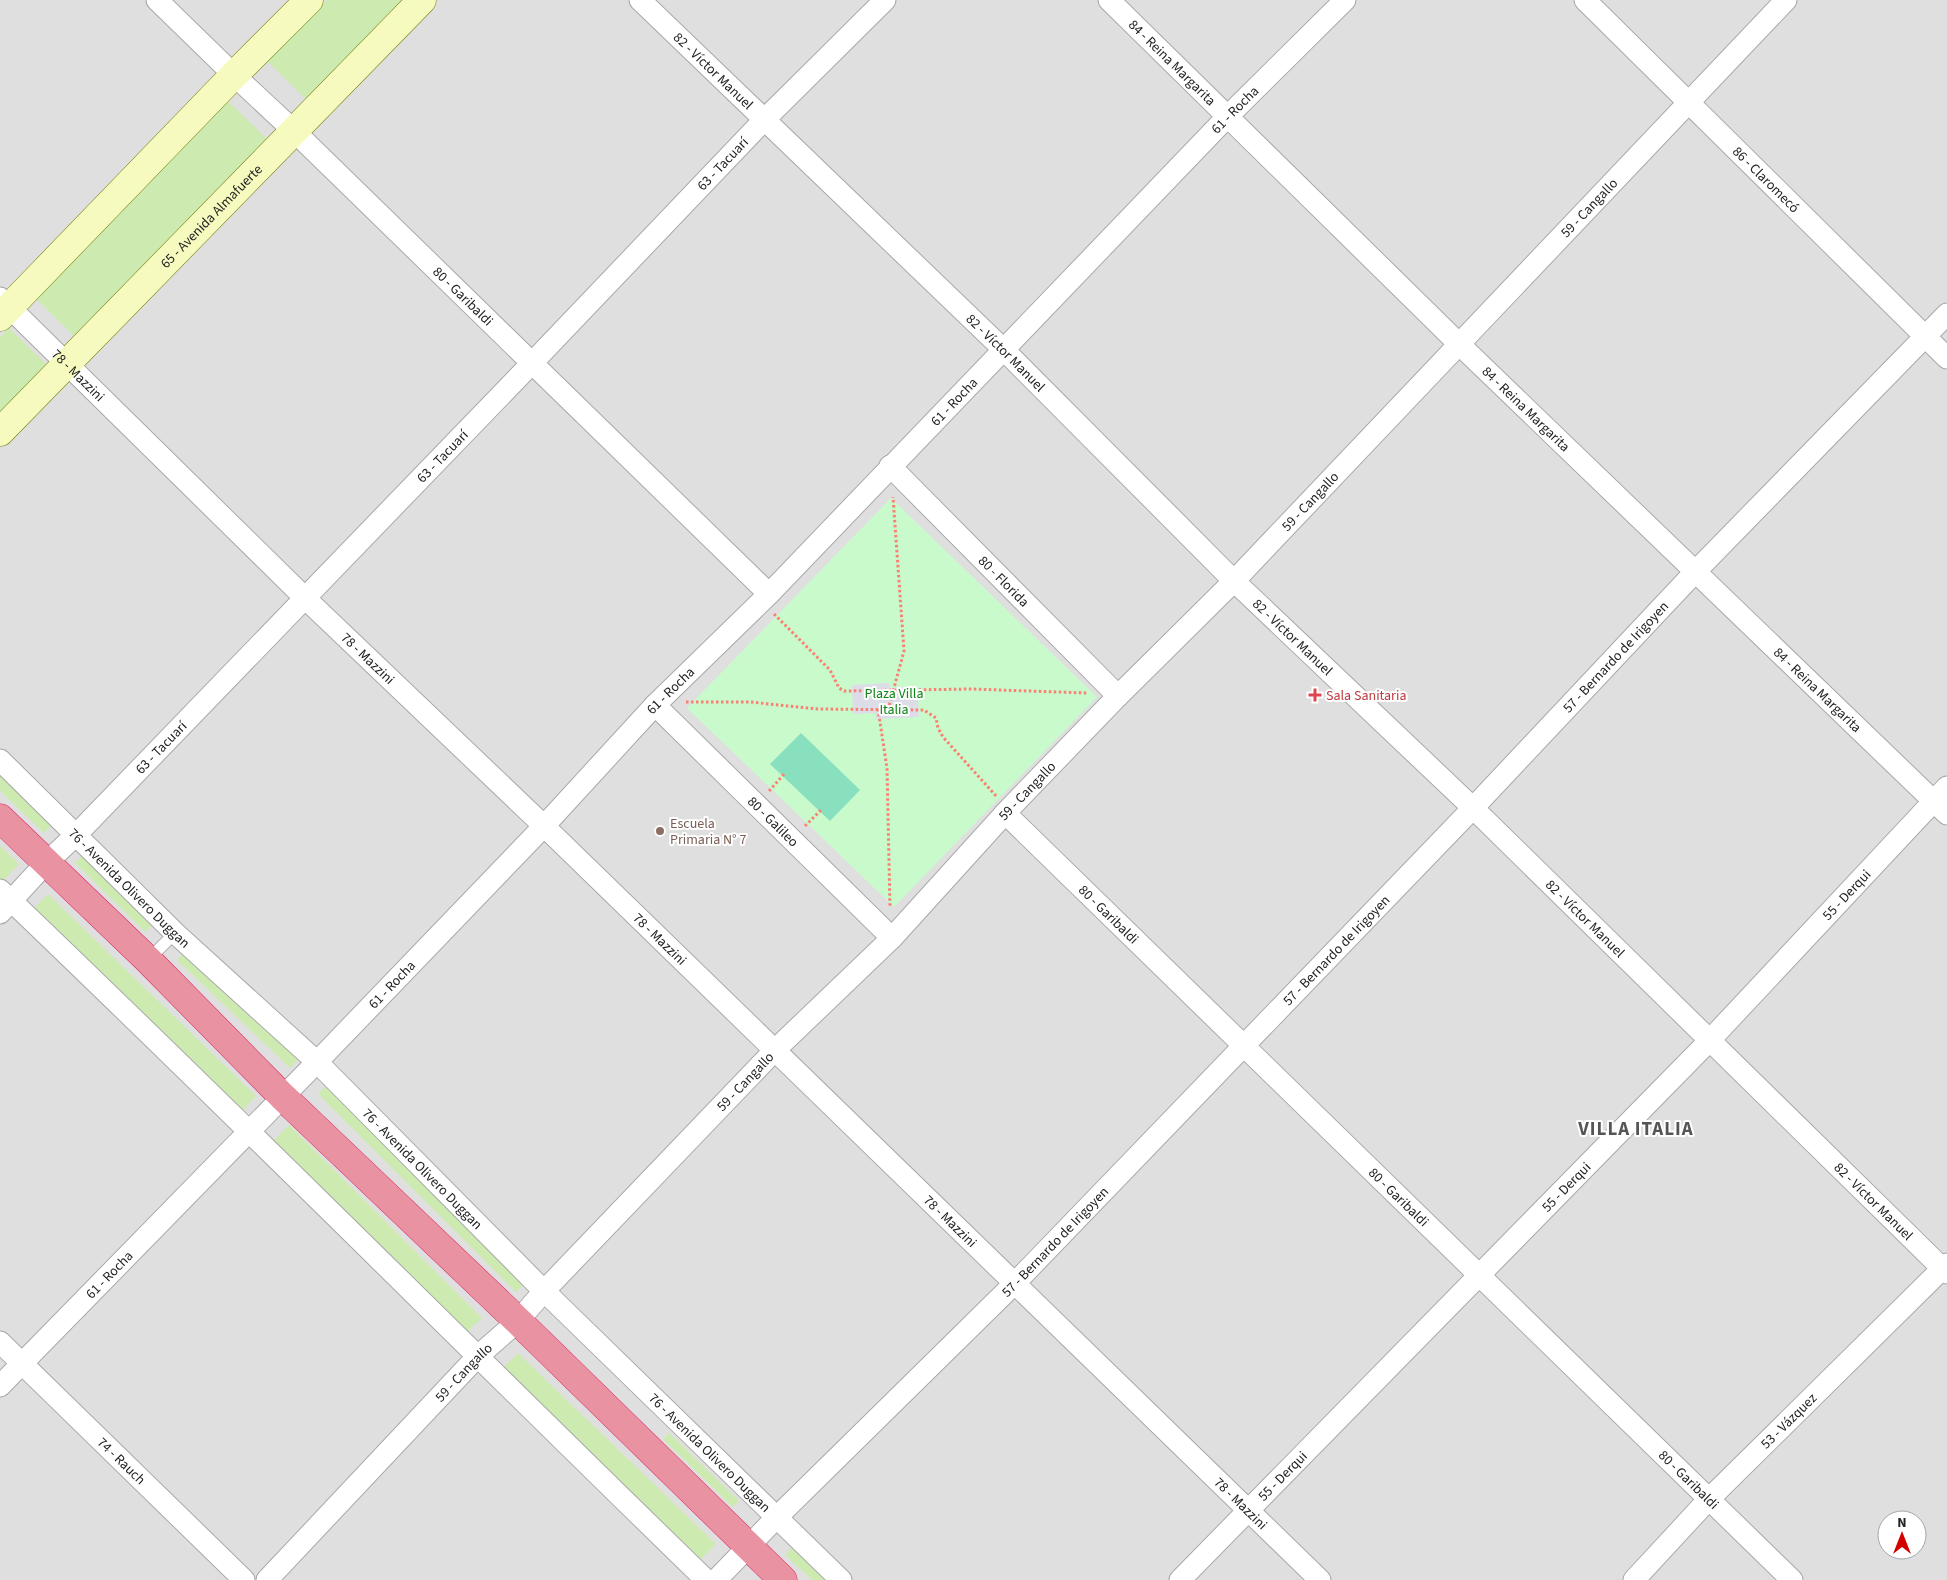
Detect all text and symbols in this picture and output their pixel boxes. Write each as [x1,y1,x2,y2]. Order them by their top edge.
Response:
street label: 84 - Reina Margarita [1124,16,1220,111]
street label: 82 - Víctor Manuel [668,28,758,115]
street label: 61 - Rocha [1207,82,1264,139]
street label: 63 - Tacuarí [693,133,754,195]
street label: 86 - Claromecó [1728,142,1804,218]
street label: 65 - Avenida Almafuerte [156,160,267,273]
street label: 59 - Cangallo [1556,174,1623,242]
street label: 80 - Garibaldi [428,263,497,331]
street label: 82 - Víctor Manuel [961,310,1049,397]
street label: 78 - Mazzini [47,345,109,407]
street label: 84 - Reina Margarita [1477,362,1574,457]
street label: 61 - Rocha [926,373,983,431]
street label: 63 - Tacuarí [412,425,474,488]
street label: 59 - Cangallo [1277,468,1344,536]
street label: 80 - Florida [973,552,1033,612]
street label: 82 - Víctor Manuel [1248,595,1337,681]
street label: 57 - Bernardo de Irigoyen [1558,597,1674,718]
street label: 78 - Mazzini [336,628,399,690]
street label: 84 - Reina Margarita [1769,643,1866,738]
street label: 61 - Rocha [642,663,699,719]
park label: Plaza Villa Italia [865,684,923,720]
place label: Sala Sanitaria [1326,686,1406,706]
marker: Sala Sanitaria [1308,688,1322,702]
street label: 63 - Tacuarí [131,717,192,779]
street label: 59 - Cangallo [994,757,1061,825]
street label: 80 - Galileo [743,792,803,852]
place label: Escuela Primaria N° 7 [670,814,747,850]
street label: 76 - Avenida Olivero Duggan [64,824,194,953]
marker: Escuela Primaria N° 7 [654,825,666,837]
street label: 55 - Derqui [1818,865,1876,925]
street label: 82 - Víctor Manuel [1541,875,1629,963]
street label: 80 - Garibaldi [1073,881,1143,949]
street label: 57 - Bernardo de Irigoyen [1279,891,1395,1010]
street label: 78 - Mazzini [628,909,691,970]
street label: 61 - Rocha [364,956,421,1014]
street label: 59 - Cangallo [712,1048,779,1116]
street label: 76 - Avenida Olivero Duggan [357,1104,487,1234]
district label: VILLA ITALIA [1577,1116,1694,1143]
street label: 55 - Derqui [1537,1158,1596,1217]
street label: 82 - Víctor Manuel [1829,1158,1917,1246]
street label: 80 - Garibaldi [1363,1163,1433,1232]
street label: 57 - Bernardo de Irigoyen [997,1183,1114,1302]
street label: 78 - Mazzini [919,1191,981,1252]
street label: 61 - Rocha [82,1247,138,1304]
street label: 59 - Cangallo [431,1339,497,1407]
street label: 76 - Avenida Olivero Duggan [644,1389,775,1517]
street label: 53 - Vázquez [1756,1389,1822,1454]
street label: 74 - Rauch [92,1433,150,1490]
street label: 80 - Garibaldi [1654,1446,1723,1514]
street label: 55 - Derqui [1254,1447,1312,1506]
street label: 78 - Mazzini [1209,1473,1272,1535]
north arrow [1877,1510,1927,1560]
text: N [1897,1513,1907,1533]

